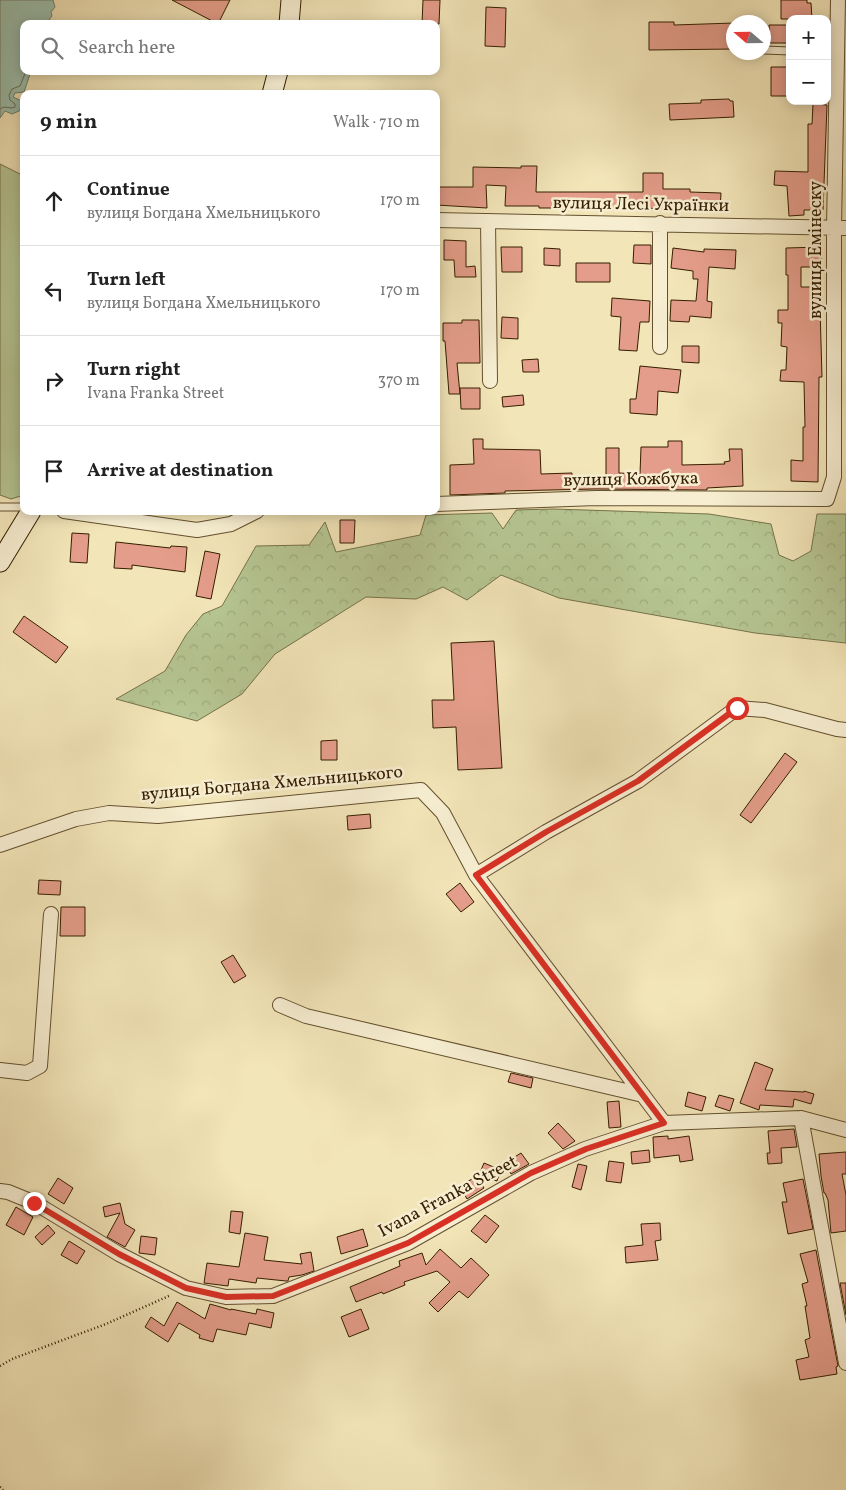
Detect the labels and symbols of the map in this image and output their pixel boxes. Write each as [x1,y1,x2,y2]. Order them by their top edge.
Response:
north arrow [726,15,771,60]
street label: вулиця Емінеску [804,181,829,319]
street label: вулиця Лесі Українки [553,191,730,219]
street label: вулиця Кожбука [563,466,699,494]
route start [726,697,749,720]
street label: вулиця Богдана Хмельницького [140,760,404,808]
street label: Ivana Franka Street [374,1150,522,1244]
route end [23,1192,46,1215]

